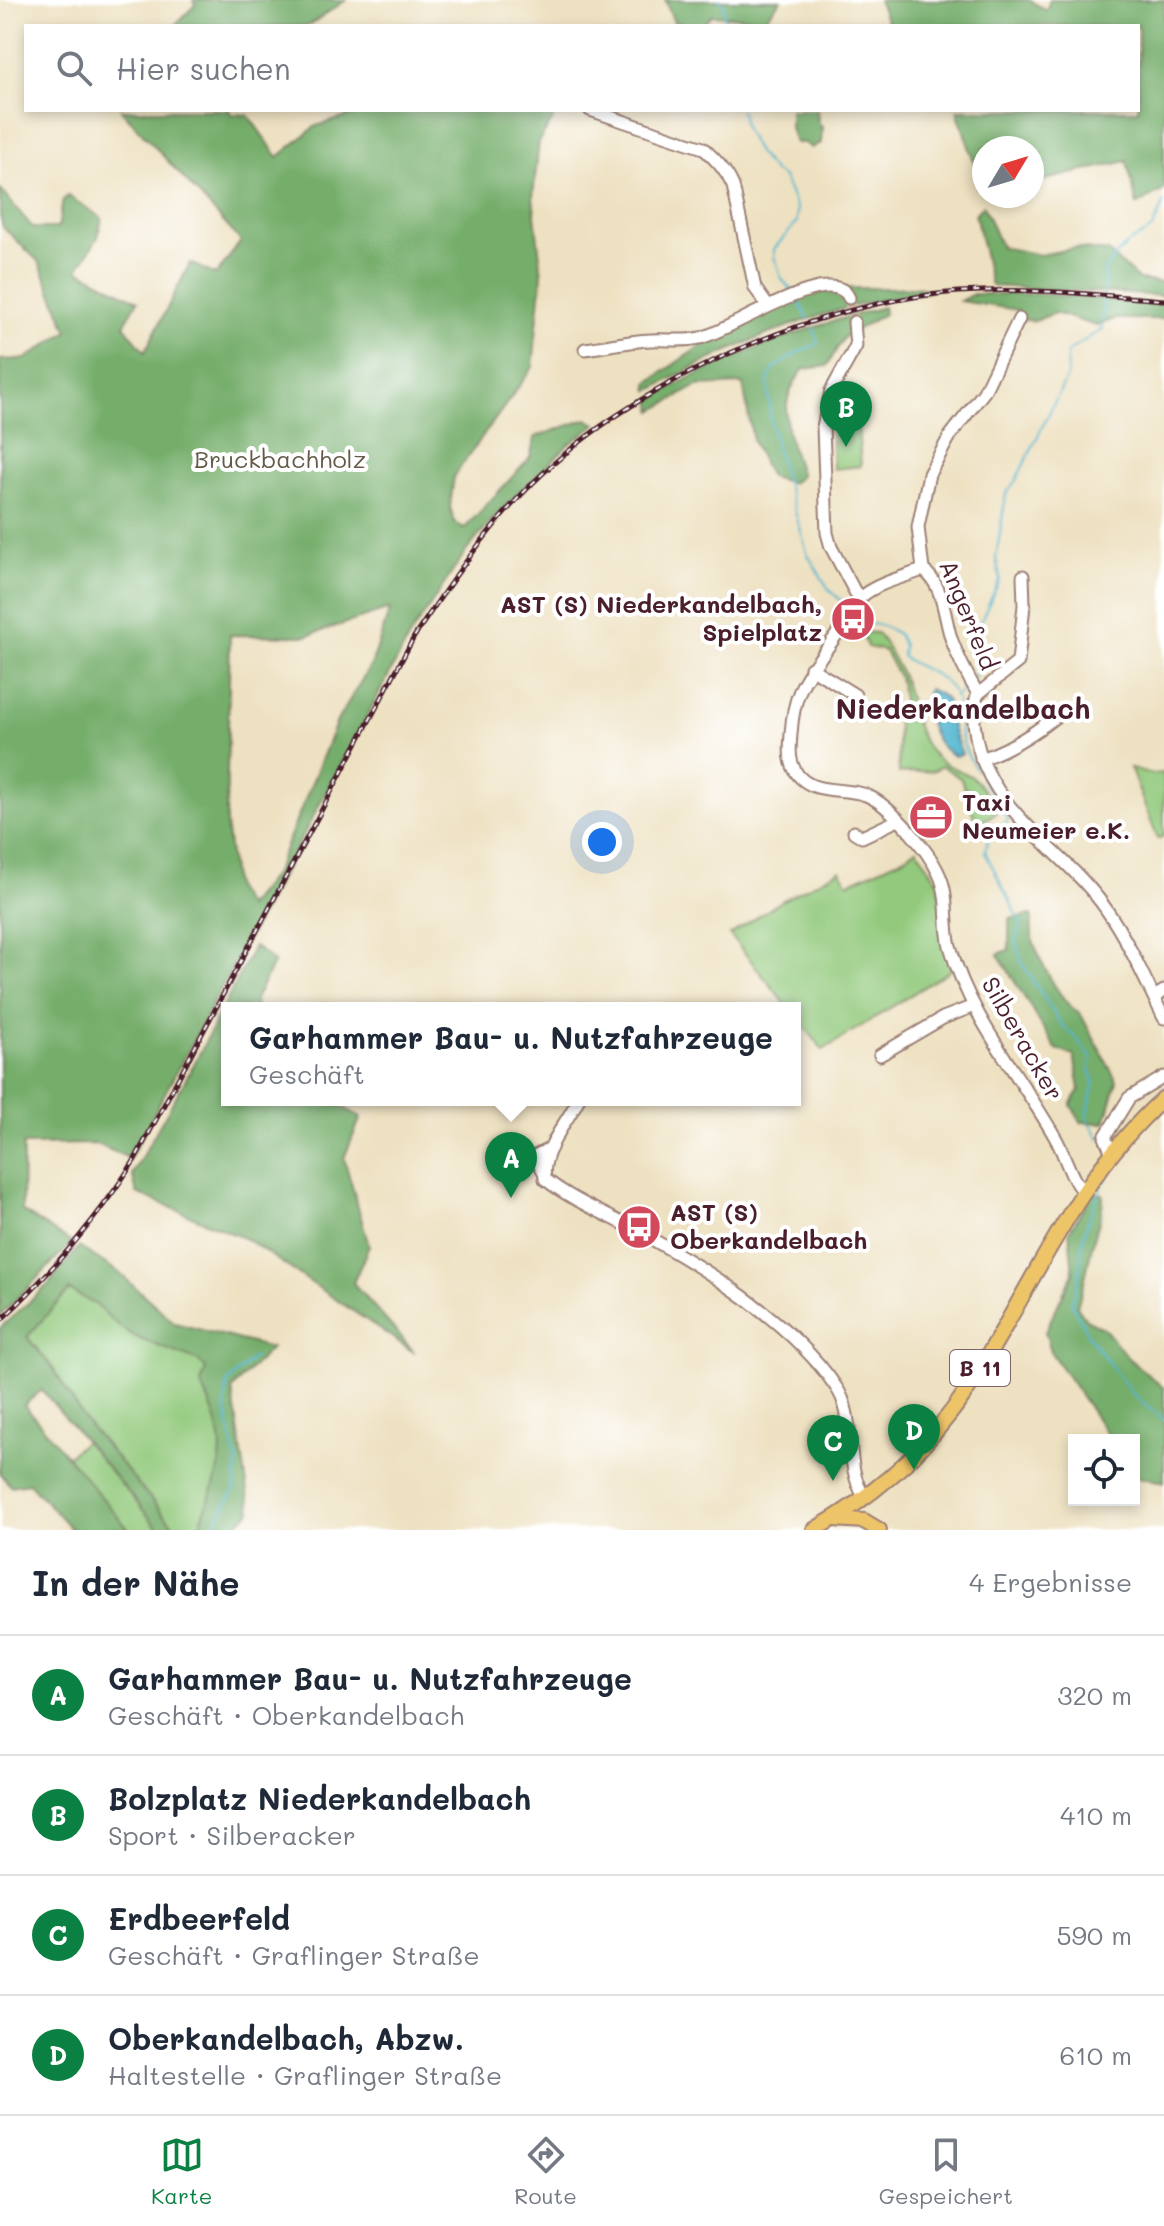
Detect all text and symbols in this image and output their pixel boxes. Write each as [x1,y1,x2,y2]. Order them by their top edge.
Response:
search box [24,24,1140,112]
icon: search [52,46,96,90]
text: Hier suchen [116,48,291,88]
north arrow [972,136,1044,208]
pin: B [820,381,872,447]
park label: Bruckbachholz [194,443,366,474]
street label: Angerfeld [933,555,1006,674]
place label: AST (S) Niederkandelbach, Spielplatz [500,588,822,647]
bus stop icon: AST (S) Niederkandelbach, Spielplatz [829,595,877,643]
district label: Niederkandelbach [836,690,1090,726]
place label: Taxi Neumeier e.K. [962,786,1130,845]
office icon: Taxi Neumeier e.K. [907,793,955,841]
your location [582,822,622,862]
street label: Silberacker [975,971,1071,1106]
popup [221,1002,801,1106]
text: Garhammer Bau- u. Nutzfahrzeuge [249,1017,773,1057]
text: Geschäft [249,1057,365,1091]
pin: A [485,1132,537,1198]
place label: AST (S) Oberkandelbach [670,1196,867,1255]
bus stop icon: AST (S) Oberkandelbach [615,1203,663,1251]
road number: B 11 [950,1350,1010,1386]
pin: D [888,1404,940,1470]
pin: C [807,1415,859,1481]
map controls [1068,1434,1140,1506]
button: locate [1068,1434,1140,1506]
text: In der Nähe [32,1560,240,1605]
text: 4 Ergebnisse [969,1565,1132,1599]
text: Garhammer Bau- u. Nutzfahrzeuge [108,1658,632,1698]
text: A [49,1678,67,1712]
text: 320 m [1057,1678,1132,1712]
text: Geschäft · Oberkandelbach [108,1698,464,1732]
text: Bolzplatz Niederkandelbach [108,1778,531,1818]
text: B [49,1798,67,1832]
text: 410 m [1060,1798,1132,1832]
text: Sport · Silberacker [108,1818,356,1852]
text: Erdbeerfeld [108,1898,290,1938]
text: C [48,1918,68,1952]
text: 590 m [1056,1918,1132,1952]
text: Geschäft · Graflinger Straße [108,1938,480,1972]
text: Oberkandelbach, Abzw. [108,2018,464,2058]
text: D [49,2038,67,2072]
text: 610 m [1060,2038,1132,2072]
text: Haltestelle · Graflinger Straße [108,2058,502,2092]
tab: Karte [151,2133,212,2210]
tab: Route [514,2133,577,2210]
tab: Gespeichert [879,2133,1013,2210]

